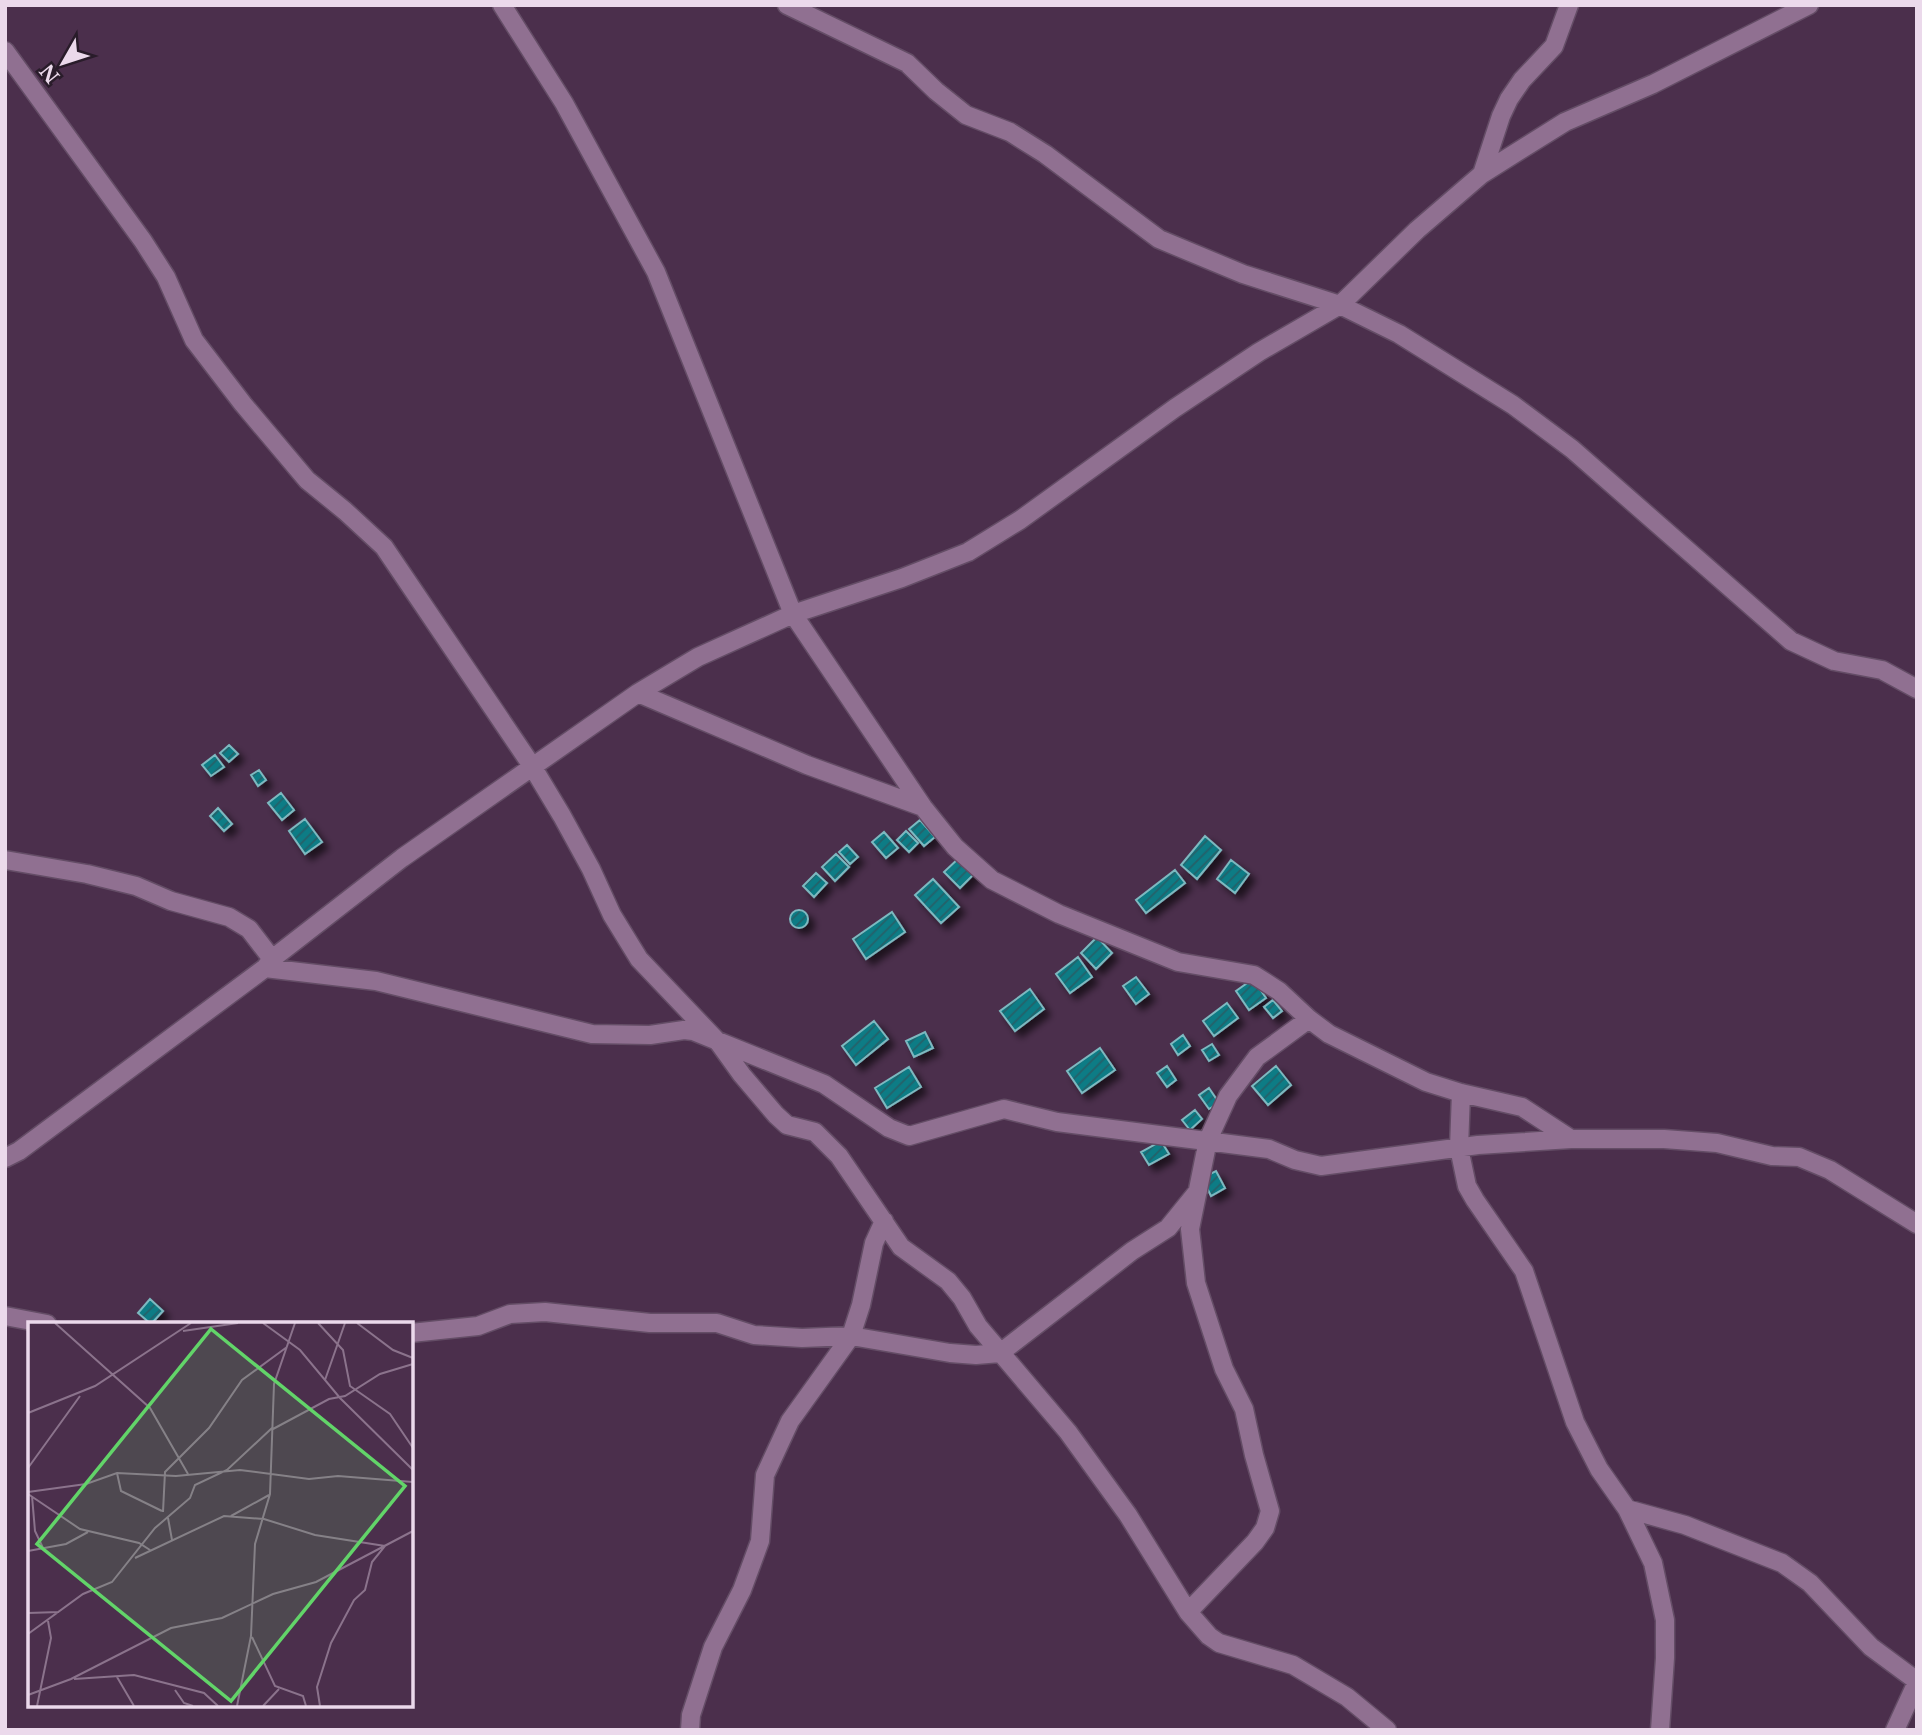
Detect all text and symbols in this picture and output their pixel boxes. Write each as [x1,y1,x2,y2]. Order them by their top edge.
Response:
north arrow [28,28,98,98]
text: N [36,59,65,88]
inset map [28,1322,413,1707]

